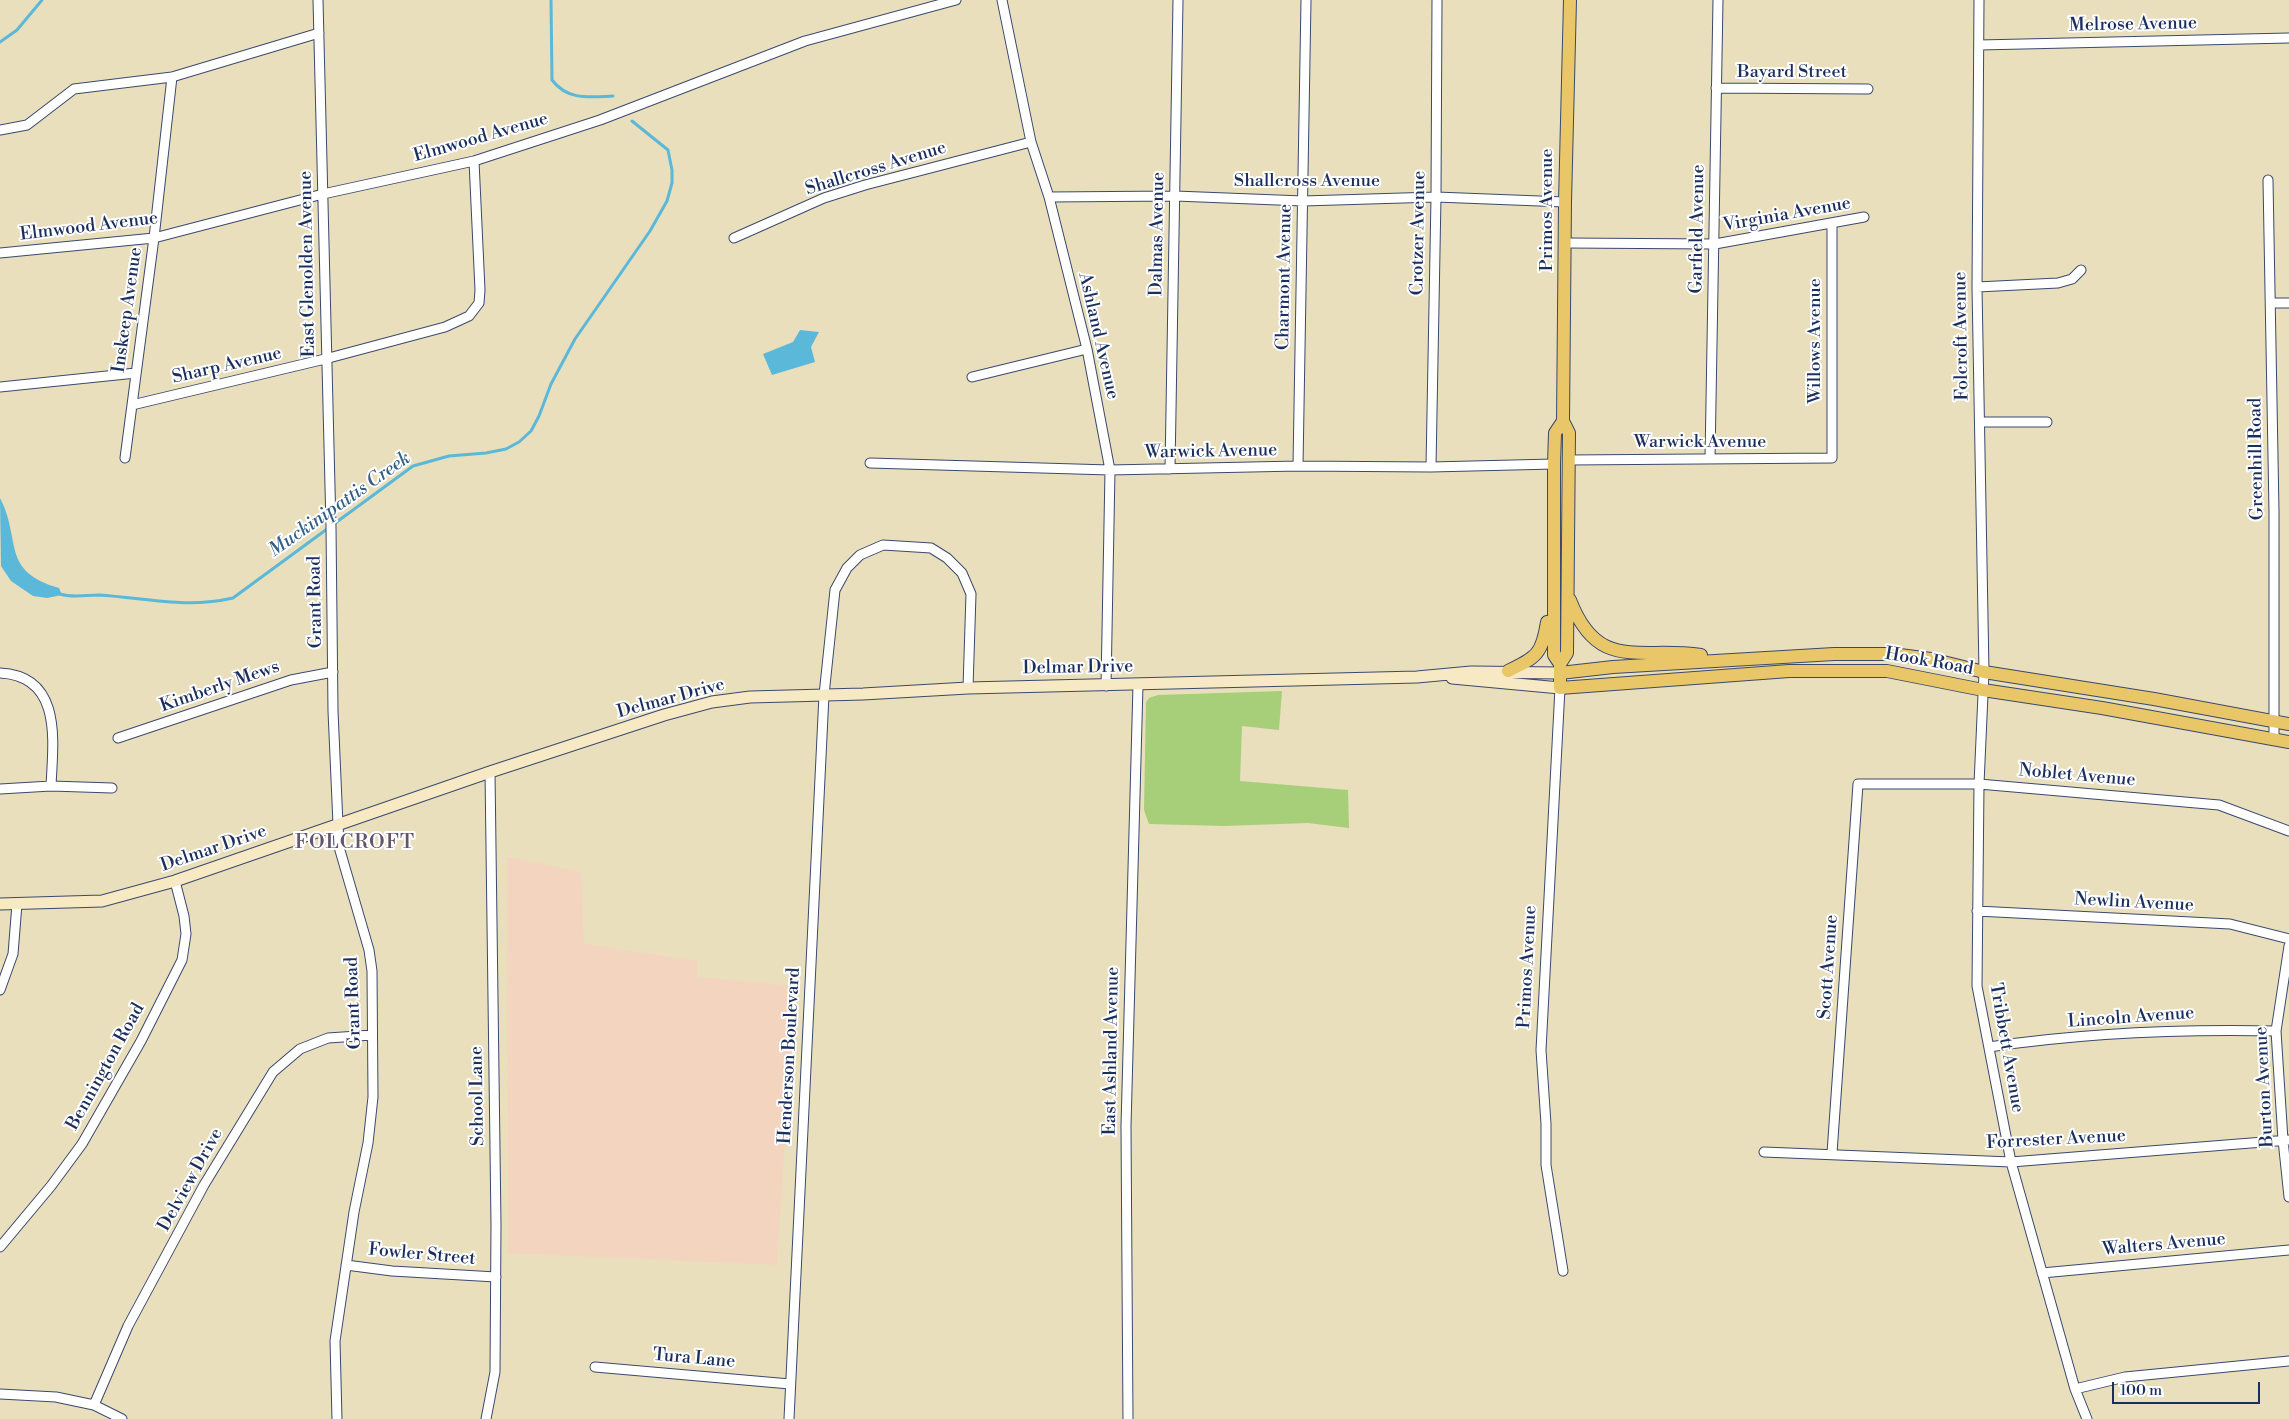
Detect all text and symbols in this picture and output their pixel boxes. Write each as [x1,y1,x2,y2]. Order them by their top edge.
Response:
street label: Melrose Avenue [2069,13,2197,37]
street label: Bayard Street [1737,62,1847,84]
street label: Elmwood Avenue [411,108,551,168]
street label: Shallcross Avenue [803,137,949,201]
street label: Primos Avenue [1537,148,1559,272]
street label: Garfield Avenue [1686,164,1710,294]
street label: Crotzer Avenue [1407,170,1431,296]
street label: East Glenolden Avenue [296,171,320,357]
street label: Shallcross Avenue [1234,171,1380,193]
street label: Dalmas Avenue [1146,172,1170,296]
street label: Virginia Avenue [1721,193,1853,237]
street label: Charmont Avenue [1273,204,1297,350]
street label: Elmwood Avenue [19,208,159,246]
street label: Inskeep Avenue [109,246,147,374]
street label: Ashland Avenue [1073,271,1123,401]
street label: Folcroft Avenue [1950,271,1974,401]
street label: Willows Avenue [1805,278,1827,404]
street label: Sharp Avenue [170,343,284,389]
street label: Greenhill Road [2245,398,2269,520]
street label: Warwick Avenue [1634,432,1766,454]
street label: Warwick Avenue [1145,440,1277,464]
water label: Muckinipattis Creek [265,447,415,563]
street label: Grant Road [304,556,328,648]
street label: Hook Road [1883,644,1975,680]
street label: Kimberly Mews [157,656,283,718]
street label: Delmar Drive [1023,656,1133,680]
street label: Delmar Drive [615,674,727,724]
street label: Noblet Avenue [2018,760,2136,792]
street label: Delmar Drive [158,821,270,877]
district label: FOLCROFT [294,831,416,855]
street label: Newlin Avenue [2074,889,2194,917]
street label: Primos Avenue [1514,905,1542,1029]
street label: Scott Avenue [1815,914,1843,1020]
street label: Grant Road [342,956,366,1050]
street label: East Ashland Avenue [1100,966,1124,1136]
street label: Henderson Boulevard [775,967,805,1145]
street label: Tribbett Avenue [1984,981,2028,1115]
street label: Bennington Road [62,1000,150,1134]
street label: Lincoln Avenue [2067,1003,2195,1033]
street label: Burton Avenue [2251,1026,2279,1148]
street label: School Lane [466,1046,490,1146]
street label: Delview Drive [154,1125,228,1235]
street label: Forrester Avenue [1986,1126,2126,1154]
street label: Walters Avenue [2101,1229,2227,1261]
street label: Fowler Street [368,1240,476,1270]
street label: Tura Lane [652,1345,736,1373]
scale bar [2114,1372,2262,1404]
text: 100 m [2120,1381,2162,1400]

